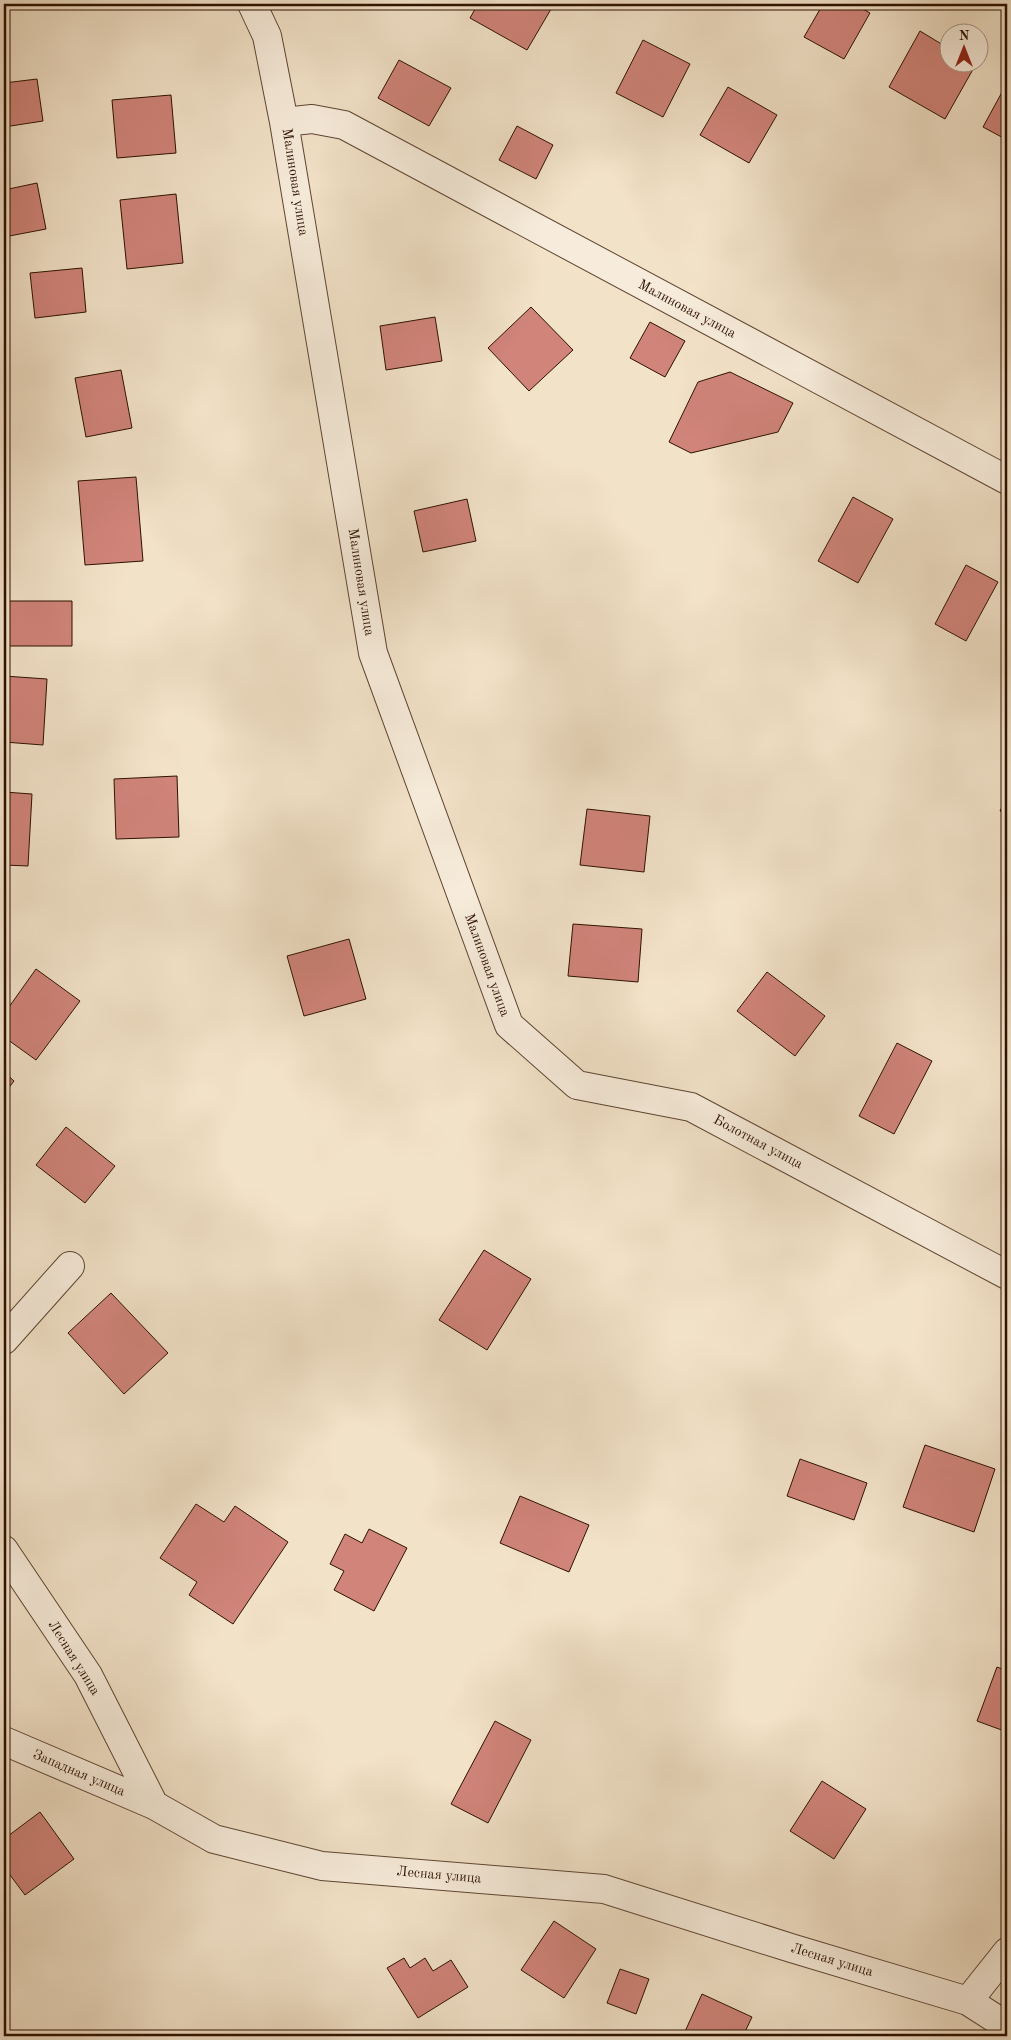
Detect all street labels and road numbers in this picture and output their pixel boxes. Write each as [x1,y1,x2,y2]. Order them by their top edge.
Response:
street label: Малиновая улица [280,127,310,237]
street label: Малиновая улица [636,277,738,341]
street label: Малиновая улица [346,527,376,637]
street label: Малиновая улица [462,912,512,1018]
street label: Болотная улица [711,1113,805,1171]
street label: Лесная улица [46,1618,103,1698]
street label: Западная улица [31,1747,127,1799]
street label: Лесная улица [396,1864,482,1886]
street label: Лесная улица [789,1941,875,1979]

